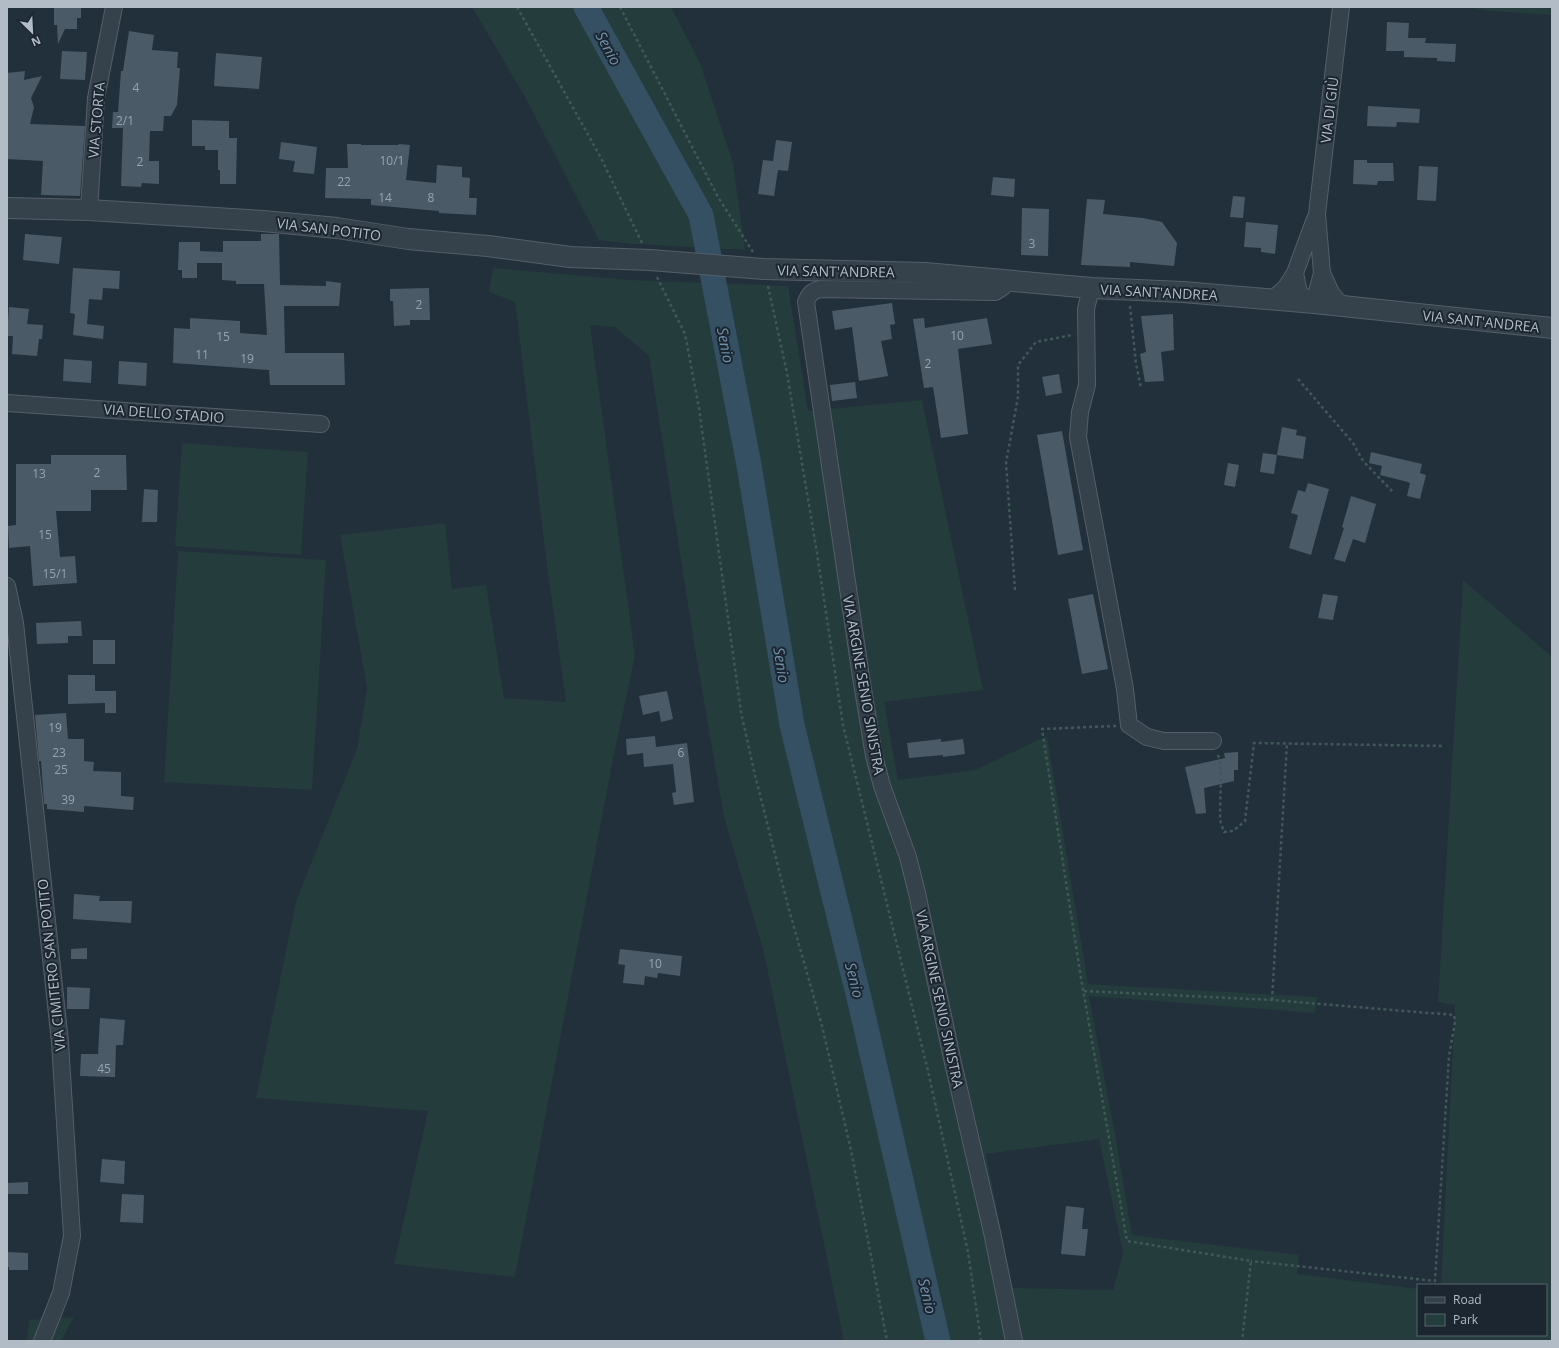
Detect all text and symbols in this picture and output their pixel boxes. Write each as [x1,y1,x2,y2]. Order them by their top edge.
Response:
north arrow [12,12,52,52]
water label: Senio [592,27,626,69]
text: N [29,33,43,50]
street label: VIA DI GIÙ [1316,76,1342,144]
house number: 4 [133,79,140,96]
street label: VIA STORTA [83,81,109,159]
house number: 2/1 [116,112,134,129]
house number: 10/1 [380,152,404,169]
house number: 2 [137,153,144,170]
house number: 22 [337,173,351,190]
house number: 14 [378,189,392,206]
house number: 8 [428,189,435,206]
street label: VIA SAN POTITO [276,213,382,245]
house number: 3 [1029,235,1036,252]
street label: VIA SANT'ANDREA [777,260,895,282]
street label: VIA SANT'ANDREA [1100,279,1218,305]
house number: 2 [416,296,423,313]
street label: VIA SANT'ANDREA [1422,305,1541,337]
water label: Senio [713,325,739,365]
house number: 10 [950,327,964,344]
house number: 15 [216,328,230,345]
house number: 11 [195,346,209,363]
house number: 19 [240,350,254,367]
house number: 2 [925,355,932,372]
street label: VIA DELLO STADIO [103,399,225,427]
house number: 2 [94,464,101,481]
house number: 13 [32,465,46,482]
house number: 15 [38,526,52,543]
house number: 15/1 [43,565,67,582]
street label: VIA ARGINE SENIO SINISTRA [839,594,889,776]
water label: Senio [769,646,795,684]
house number: 19 [48,719,62,736]
house number: 23 [52,744,66,761]
house number: 6 [678,744,685,761]
house number: 25 [54,761,68,778]
house number: 39 [61,791,75,808]
street label: VIA CIMITERO SAN POTITO [33,878,69,1052]
street label: VIA ARGINE SENIO SINISTRA [912,908,968,1090]
house number: 10 [648,955,662,972]
water label: Senio [841,960,869,1000]
house number: 45 [97,1060,111,1077]
water label: Senio [914,1276,942,1316]
legend [1417,1284,1547,1336]
text: Road [1453,1291,1482,1308]
text: Park [1453,1311,1479,1328]

